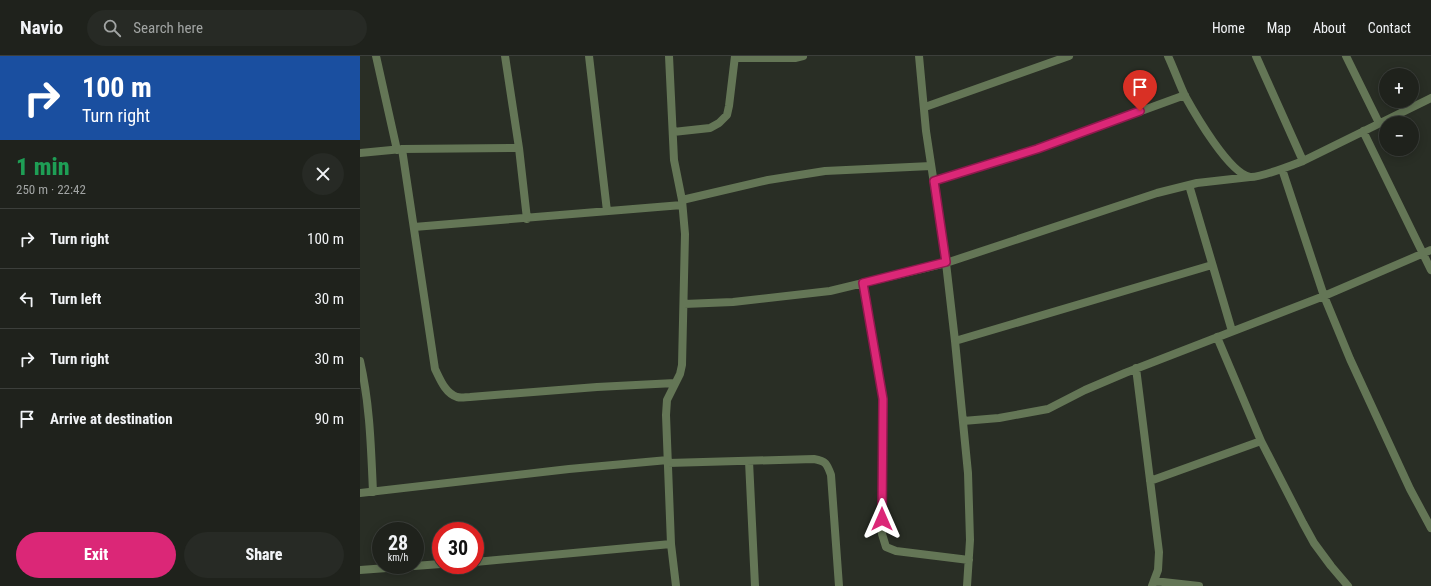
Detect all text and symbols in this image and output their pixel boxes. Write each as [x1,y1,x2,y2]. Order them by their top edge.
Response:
search box [87,10,367,46]
text: Navio [20,16,63,39]
icon: search [101,17,123,39]
text: Search here [133,19,203,37]
text: Home [1212,20,1245,36]
text: Map [1267,20,1291,36]
text: About [1313,20,1346,36]
text: Contact [1368,20,1411,36]
map controls [1379,68,1419,156]
button: + [1379,68,1419,108]
pin [1123,70,1157,111]
text: 100 m [82,71,152,104]
icon: right [16,72,68,124]
icon: arrive [1129,76,1151,98]
text: Turn right [82,105,150,126]
button: − [1379,116,1419,156]
text: 1 min [16,153,70,181]
button: close [302,153,344,195]
text: 250 m · 22:42 [16,182,86,197]
icon: right [16,228,38,250]
text: Turn right [50,230,109,248]
text: 100 m [307,230,344,248]
icon: left [16,288,38,310]
text: Turn left [50,290,101,308]
text: 30 m [314,290,344,308]
icon: right [16,348,38,370]
text: Turn right [50,350,109,368]
text: 30 m [314,350,344,368]
icon: arrive [16,408,38,430]
text: Arrive at destination [50,410,173,428]
text: 90 m [314,410,344,428]
position arrow [861,498,903,540]
speed limit sign: 30 [432,522,484,574]
text: 28 [388,531,408,555]
button: Exit [16,532,176,578]
button: Share [184,532,344,578]
text: km/h [388,552,408,563]

